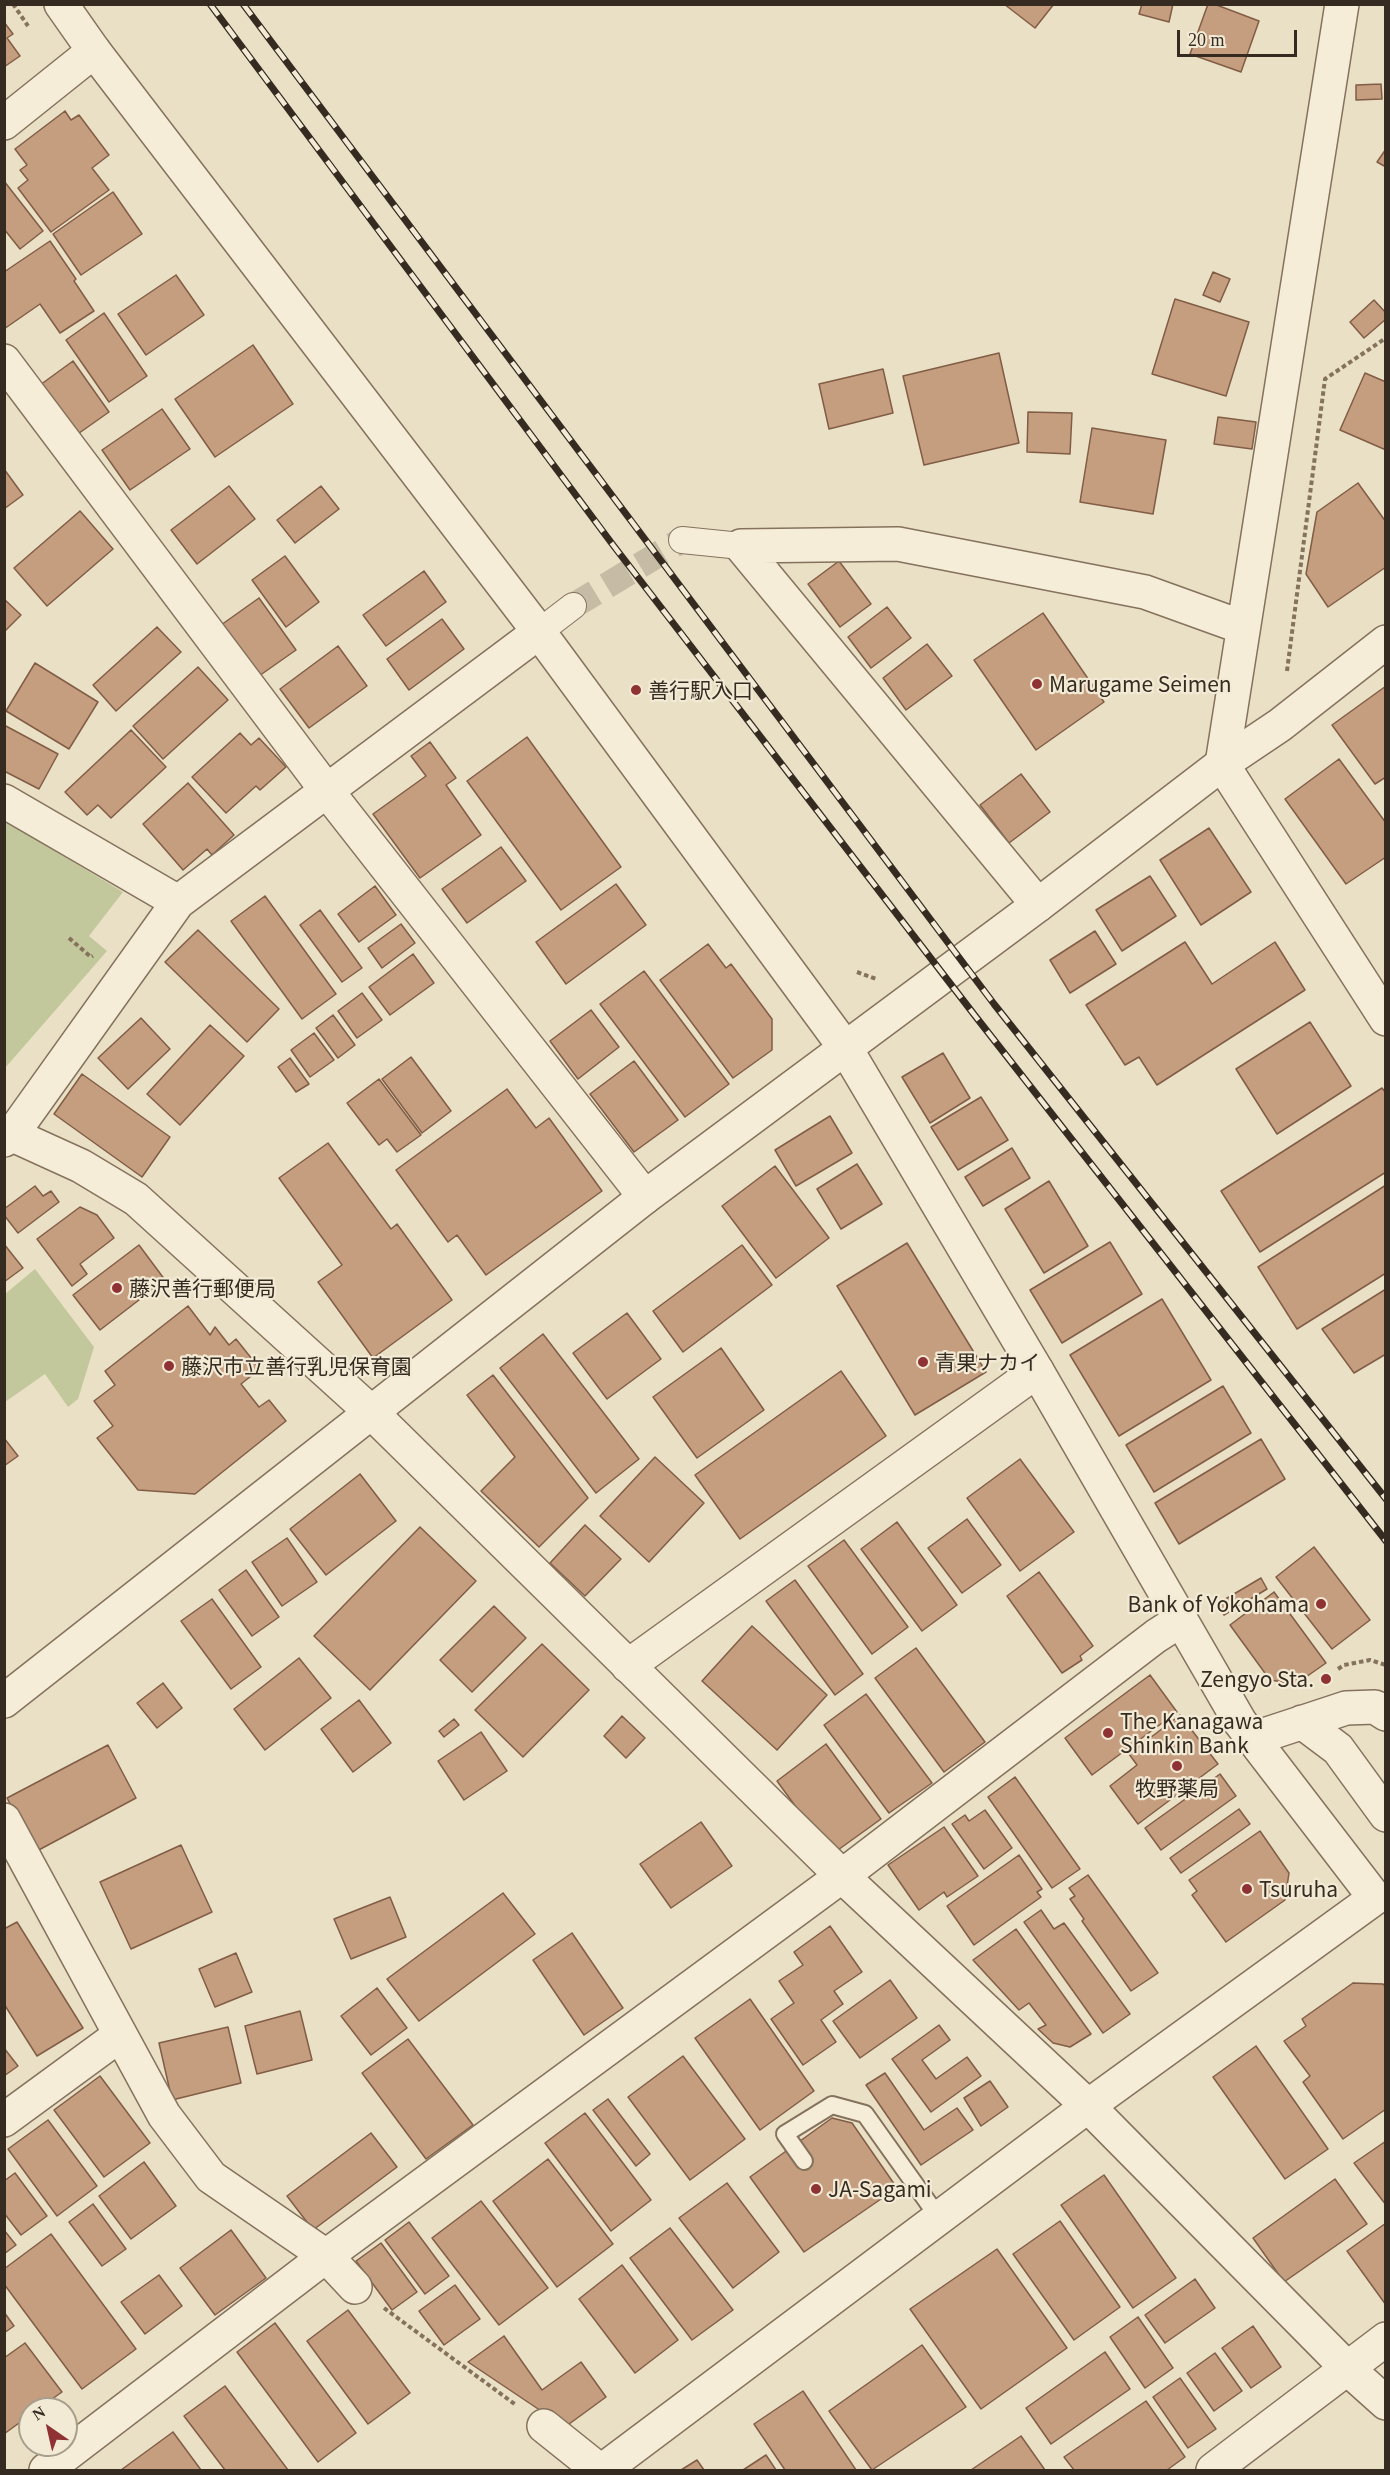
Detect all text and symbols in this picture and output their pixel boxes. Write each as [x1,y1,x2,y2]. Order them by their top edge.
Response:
scale bar [1180,18,1300,56]
text: 20 m [1188,30,1225,50]
place label: Marugame Seimen [1049,671,1232,697]
place label: 善行駅入口 [648,677,753,703]
marker: Marugame Seimen [1030,677,1044,691]
marker: 善行駅入口 [629,683,643,697]
place label: 藤沢善行郵便局 [129,1275,276,1301]
marker: 藤沢善行郵便局 [110,1281,124,1295]
place label: 青果ナカイ [935,1349,1040,1375]
place label: 藤沢市立善行乳児保育園 [181,1353,412,1379]
marker: 青果ナカイ [916,1355,930,1369]
marker: 藤沢市立善行乳児保育園 [162,1359,176,1373]
place label: Bank of Yokohama [1128,1591,1309,1617]
marker: Bank of Yokohama [1314,1597,1328,1611]
place label: Zengyo Sta. [1200,1666,1314,1692]
marker: Zengyo Sta. [1319,1672,1333,1686]
place label: The Kanagawa Shinkin Bank [1120,1708,1263,1758]
marker: The Kanagawa Shinkin Bank [1101,1726,1115,1740]
marker: 牧野薬局 [1170,1759,1184,1773]
place label: 牧野薬局 [1135,1775,1219,1801]
place label: Tsuruha [1259,1876,1338,1902]
marker: Tsuruha [1240,1882,1254,1896]
place label: JA-Sagami [828,2176,932,2202]
marker: JA-Sagami [809,2182,823,2196]
north arrow [18,2397,78,2457]
text: N [29,2403,48,2424]

